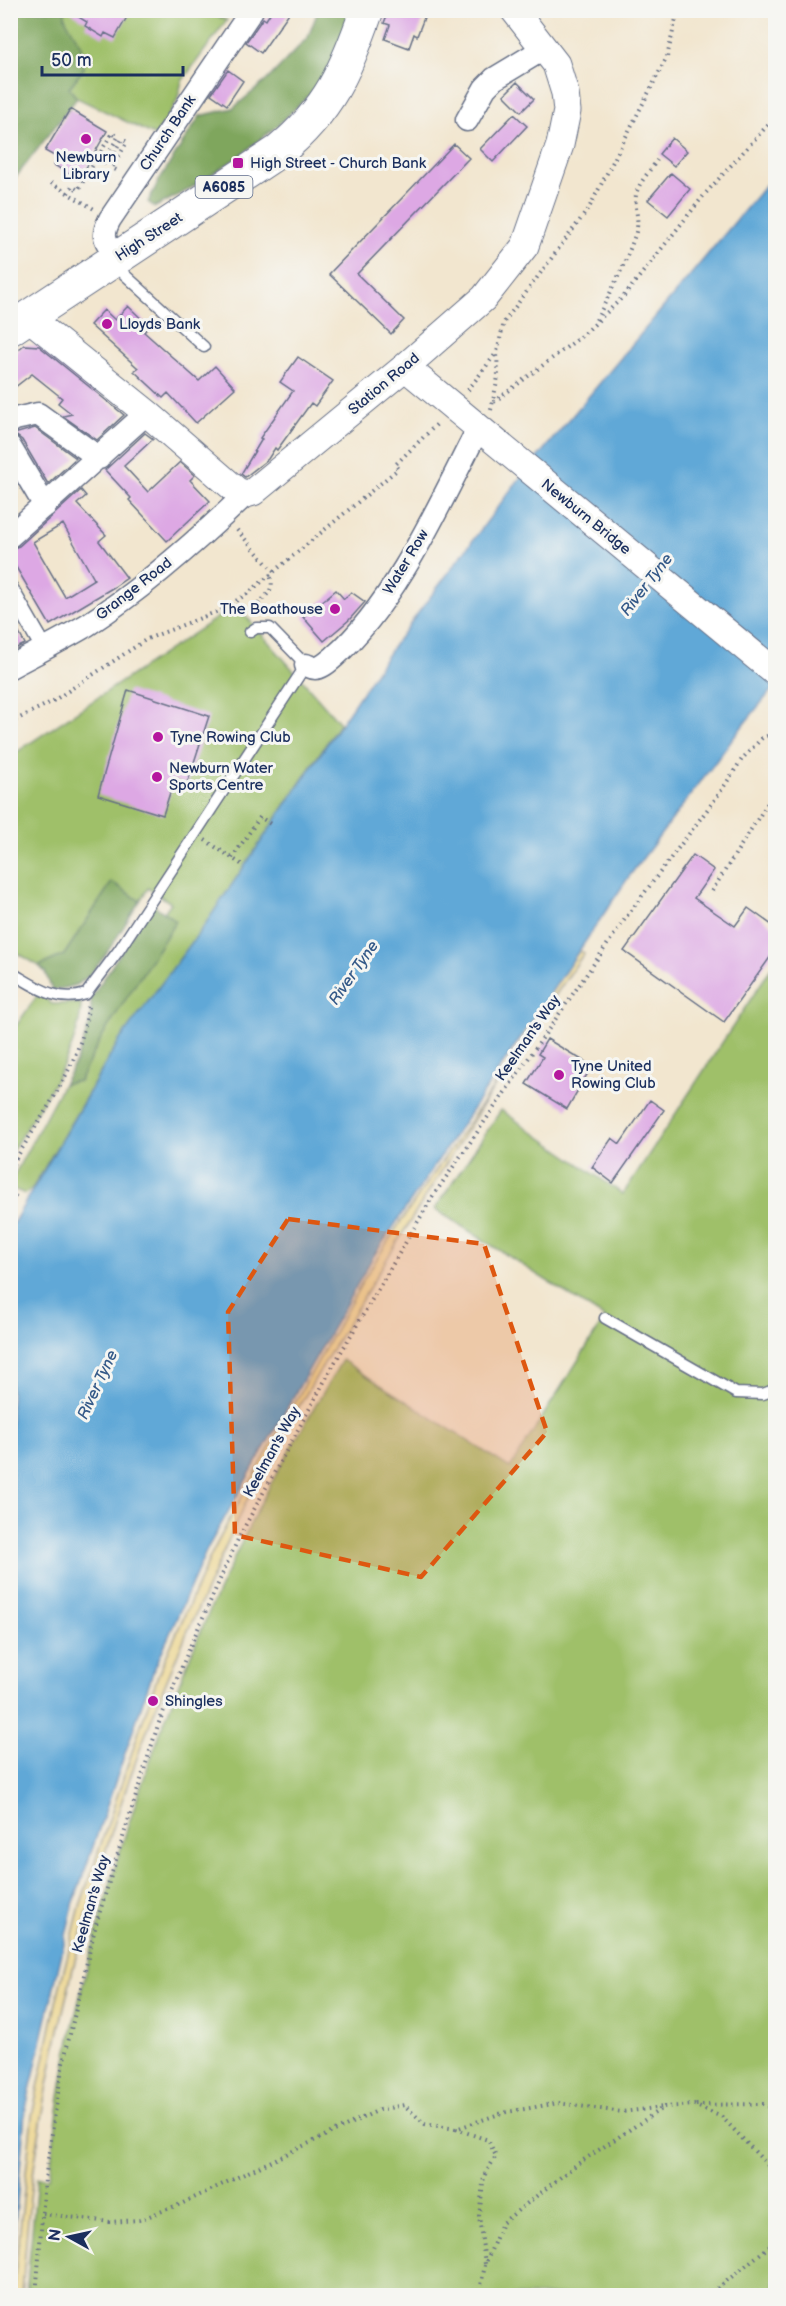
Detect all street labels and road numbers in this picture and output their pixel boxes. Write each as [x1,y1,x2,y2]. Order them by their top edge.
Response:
street label: Church Bank [136,91,201,174]
road number: A6085 [196,176,252,198]
street label: High Street [112,208,187,266]
street label: Station Road [345,349,423,419]
street label: Newburn Bridge [537,475,635,559]
street label: Water Row [379,526,433,598]
street label: Grange Road [92,553,176,625]
street label: Keelman's Way [491,991,565,1085]
street label: Keelman's Way [239,1403,305,1501]
street label: Keelman's Way [68,1853,114,1955]

